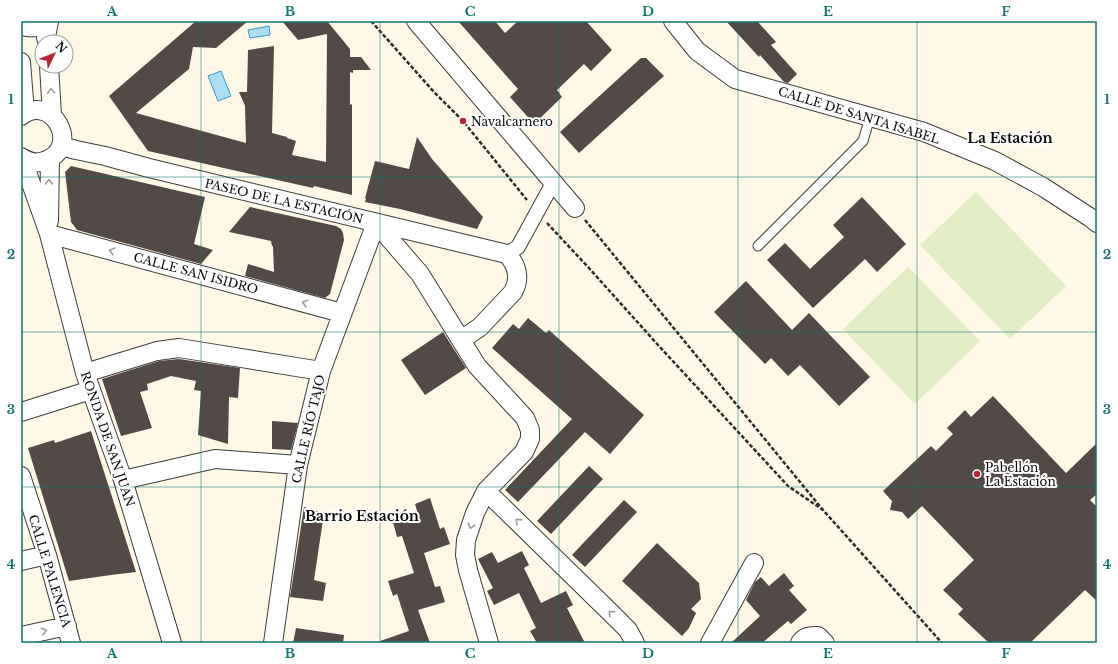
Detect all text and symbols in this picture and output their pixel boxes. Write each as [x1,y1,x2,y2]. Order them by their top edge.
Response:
text: A [106,3,118,20]
text: B [285,3,295,20]
text: C [465,3,476,20]
text: D [642,3,654,20]
text: E [823,3,833,20]
text: F [1002,3,1011,20]
north arrow [34,34,74,74]
text: N [53,39,70,56]
street label: CALLE DE SANTA ISABEL [776,83,942,147]
one-way arrow [46,88,55,94]
text: 1 [8,91,14,108]
text: 1 [1104,91,1110,108]
place label: Navalcarnero [471,114,553,129]
marker: Navalcarnero [458,116,468,126]
district label: La Estación [967,129,1053,147]
street label: PASEO DE LA ESTACIÓN [203,174,365,227]
one-way arrow [45,179,53,185]
text: 2 [7,246,15,263]
text: 2 [1103,246,1111,263]
one-way arrow [109,247,116,256]
street label: CALLE SAN ISIDRO [132,249,260,297]
one-way arrow [302,299,309,308]
street label: RONDA DE SAN JUAN [78,369,138,509]
street label: CALLE RÍO TAJO [287,373,328,485]
text: 3 [7,401,15,418]
text: 3 [1103,401,1111,418]
place label: Pabellón La Estación [985,460,1056,489]
marker: Pabellón La Estación [972,469,982,479]
district label: Barrio Estación [305,507,419,525]
street label: CALLE PALENCIA [26,513,75,630]
one-way arrow [515,519,523,526]
one-way arrow [467,523,476,530]
text: 4 [7,556,16,573]
text: 4 [1103,556,1112,573]
one-way arrow [608,610,616,618]
one-way arrow [41,627,47,635]
text: A [106,645,118,662]
text: B [285,645,295,662]
text: C [465,645,476,662]
text: D [642,645,654,662]
text: E [823,645,833,662]
text: F [1002,645,1011,662]

